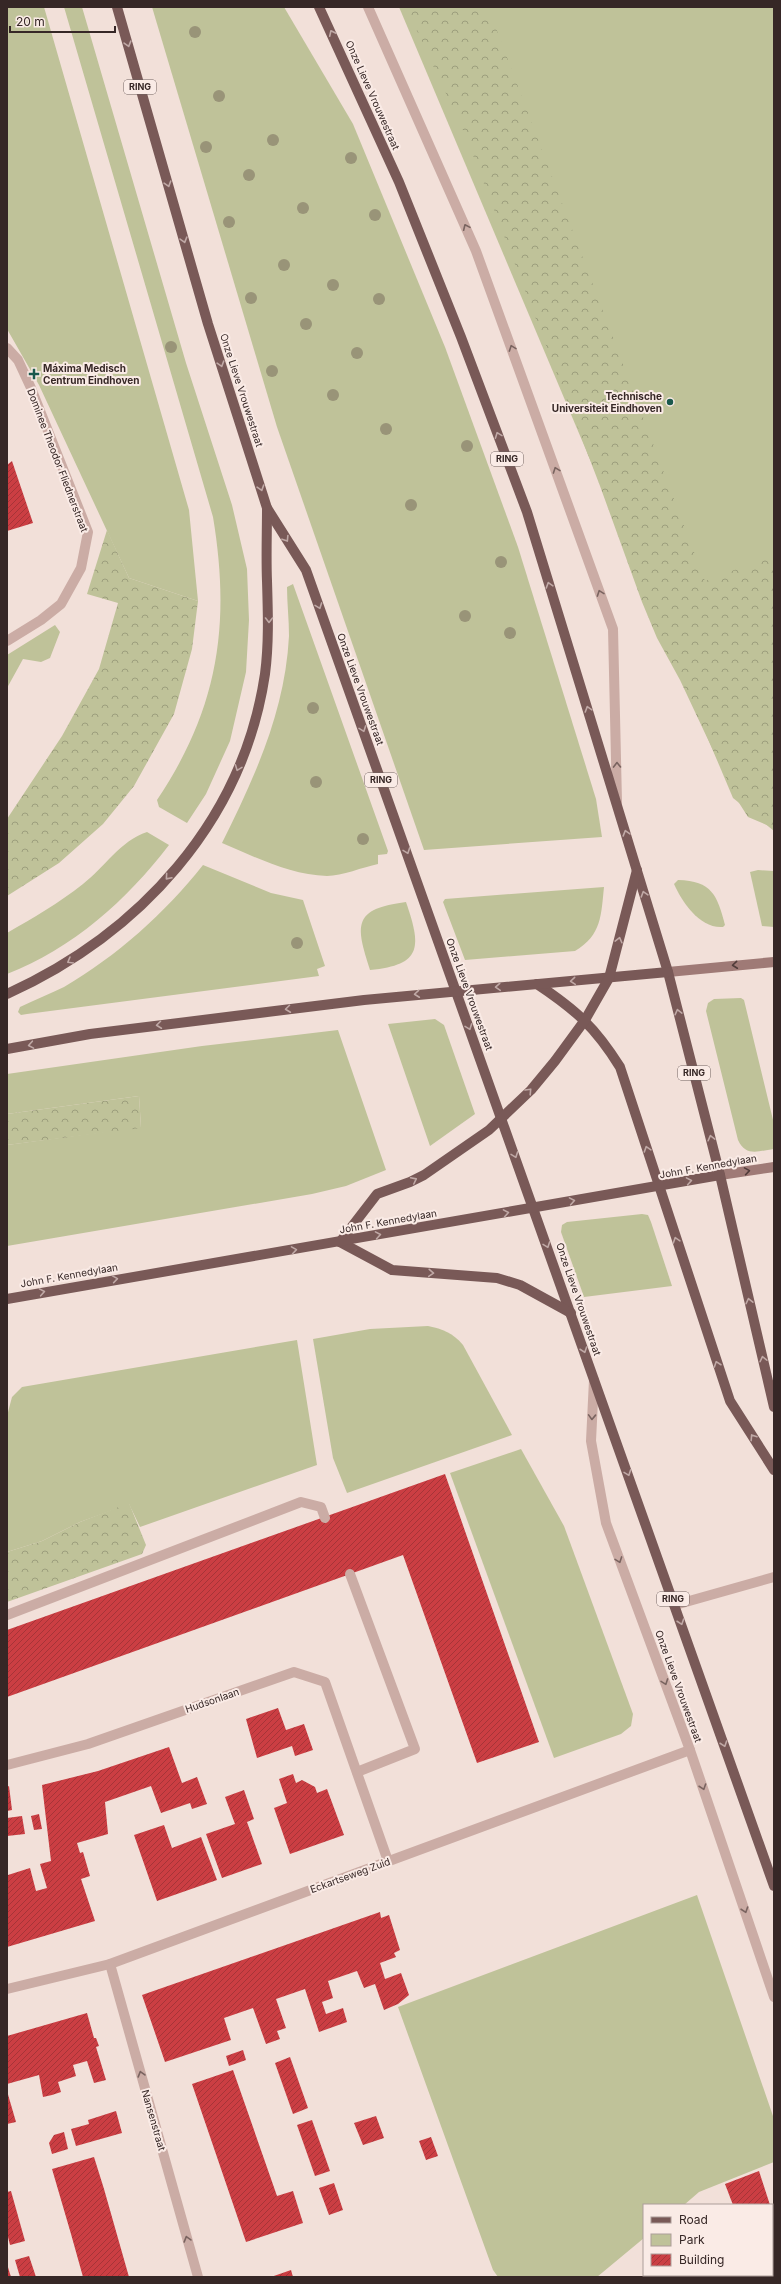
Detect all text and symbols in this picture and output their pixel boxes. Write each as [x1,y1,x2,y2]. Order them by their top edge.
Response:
scale bar [10,8,115,34]
text: 20 m [16,14,45,29]
one-way arrow [329,30,337,37]
street label: Onze Lieve Vrouwestraat [343,38,403,152]
one-way arrow [123,41,132,48]
road number: RING [124,80,156,94]
one-way arrow [163,181,172,188]
one-way arrow [462,223,470,230]
one-way arrow [180,236,188,243]
street label: Onze Lieve Vrouwestraat [218,332,266,449]
one-way arrow [508,345,516,352]
one-way arrow [216,361,225,368]
place label: Máxima Medisch Centrum Eindhoven [43,362,140,386]
marker: Máxima Medisch Centrum Eindhoven [28,368,40,380]
street label: Dominee Theodor Fliednerstraat [25,387,91,534]
place label: Technische Universiteit Eindhoven [552,390,662,414]
marker: Technische Universiteit Eindhoven [665,397,675,407]
one-way arrow [494,432,503,439]
road number: RING [491,452,523,466]
one-way arrow [552,467,561,474]
one-way arrow [256,485,264,492]
one-way arrow [282,535,289,542]
one-way arrow [545,581,554,588]
one-way arrow [597,589,605,596]
one-way arrow [314,603,323,610]
one-way arrow [265,617,273,623]
street label: Onze Lieve Vrouwestraat [335,631,387,747]
one-way arrow [584,705,593,712]
one-way arrow [358,725,366,732]
one-way arrow [612,762,621,768]
one-way arrow [234,765,242,772]
road number: RING [365,773,397,787]
one-way arrow [622,830,631,837]
one-way arrow [402,847,410,854]
one-way arrow [166,873,173,880]
one-way arrow [640,891,649,898]
street label: Onze Lieve Vrouwestraat [444,936,496,1052]
one-way arrow [614,937,623,944]
one-way arrow [67,956,74,963]
one-way arrow [732,960,738,969]
one-way arrow [570,976,576,985]
one-way arrow [495,983,501,992]
one-way arrow [414,989,420,998]
one-way arrow [285,1005,291,1014]
one-way arrow [675,1008,683,1015]
one-way arrow [156,1021,162,1030]
one-way arrow [464,1023,473,1030]
one-way arrow [27,1040,34,1048]
road number: RING [678,1066,710,1080]
one-way arrow [525,1088,532,1096]
one-way arrow [707,1134,715,1141]
one-way arrow [643,1146,651,1153]
street label: John F. Kennedylaan [658,1151,758,1180]
one-way arrow [510,1152,519,1159]
one-way arrow [744,1167,750,1176]
one-way arrow [410,1177,417,1185]
one-way arrow [686,1177,693,1186]
one-way arrow [569,1197,575,1206]
street label: John F. Kennedylaan [338,1206,438,1235]
one-way arrow [503,1209,509,1217]
one-way arrow [375,1232,381,1240]
one-way arrow [672,1237,681,1244]
one-way arrow [542,1241,551,1248]
street label: Onze Lieve Vrouwestraat [554,1241,604,1358]
one-way arrow [291,1246,297,1255]
street label: John F. Kennedylaan [19,1260,119,1289]
one-way arrow [428,1268,434,1277]
one-way arrow [112,1276,118,1284]
one-way arrow [39,1288,45,1297]
one-way arrow [745,1298,754,1305]
one-way arrow [580,1346,588,1353]
one-way arrow [760,1356,768,1362]
one-way arrow [713,1361,722,1368]
one-way arrow [588,1414,596,1420]
one-way arrow [750,1434,758,1441]
one-way arrow [623,1469,631,1476]
one-way arrow [615,1556,623,1563]
road number: RING [657,1592,689,1606]
one-way arrow [676,1618,684,1625]
street label: Onze Lieve Vrouwestraat [653,1628,705,1744]
one-way arrow [660,1678,668,1685]
street label: Hudsonlaan [183,1685,241,1715]
one-way arrow [719,1741,728,1748]
one-way arrow [698,1783,707,1790]
street label: Eckartseweg Zuid [308,1855,392,1895]
one-way arrow [740,1907,748,1914]
one-way arrow [137,2071,146,2078]
street label: Nansenstraat [140,2088,169,2153]
legend [643,2204,773,2276]
text: Road [679,2212,708,2227]
text: Park [679,2232,705,2247]
one-way arrow [184,2236,192,2243]
text: Building [679,2252,724,2267]

